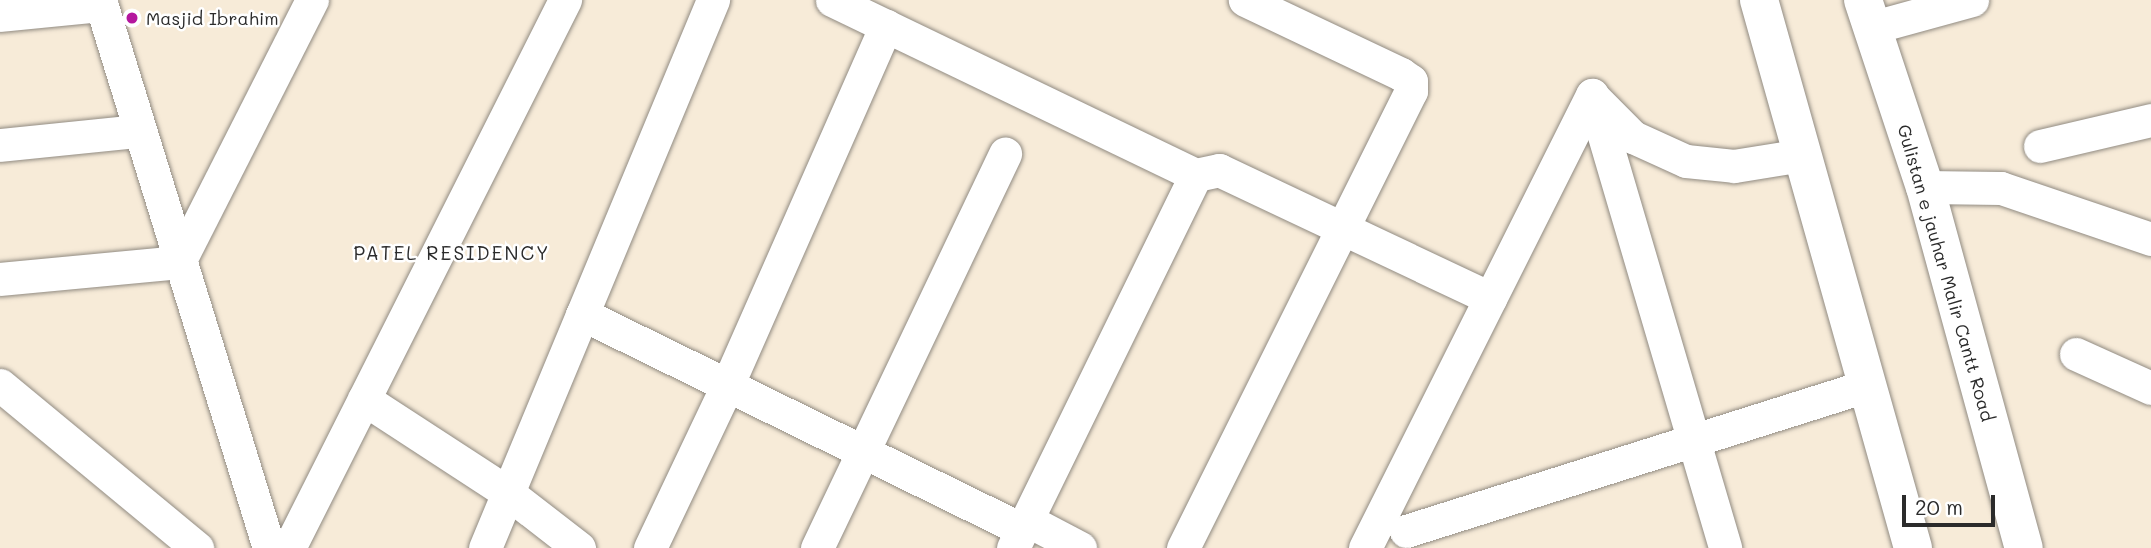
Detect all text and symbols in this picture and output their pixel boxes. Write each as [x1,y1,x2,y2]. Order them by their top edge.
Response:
place label: Masjid Ibrahim [146,7,279,29]
marker: Masjid Ibrahim [124,10,140,26]
street label: Gulistan e jauhar Malir Cantt Road [1893,122,1999,424]
district label: PATEL RESIDENCY [355,242,549,264]
scale bar [1906,482,1999,526]
text: 20 m [1915,493,1963,520]

